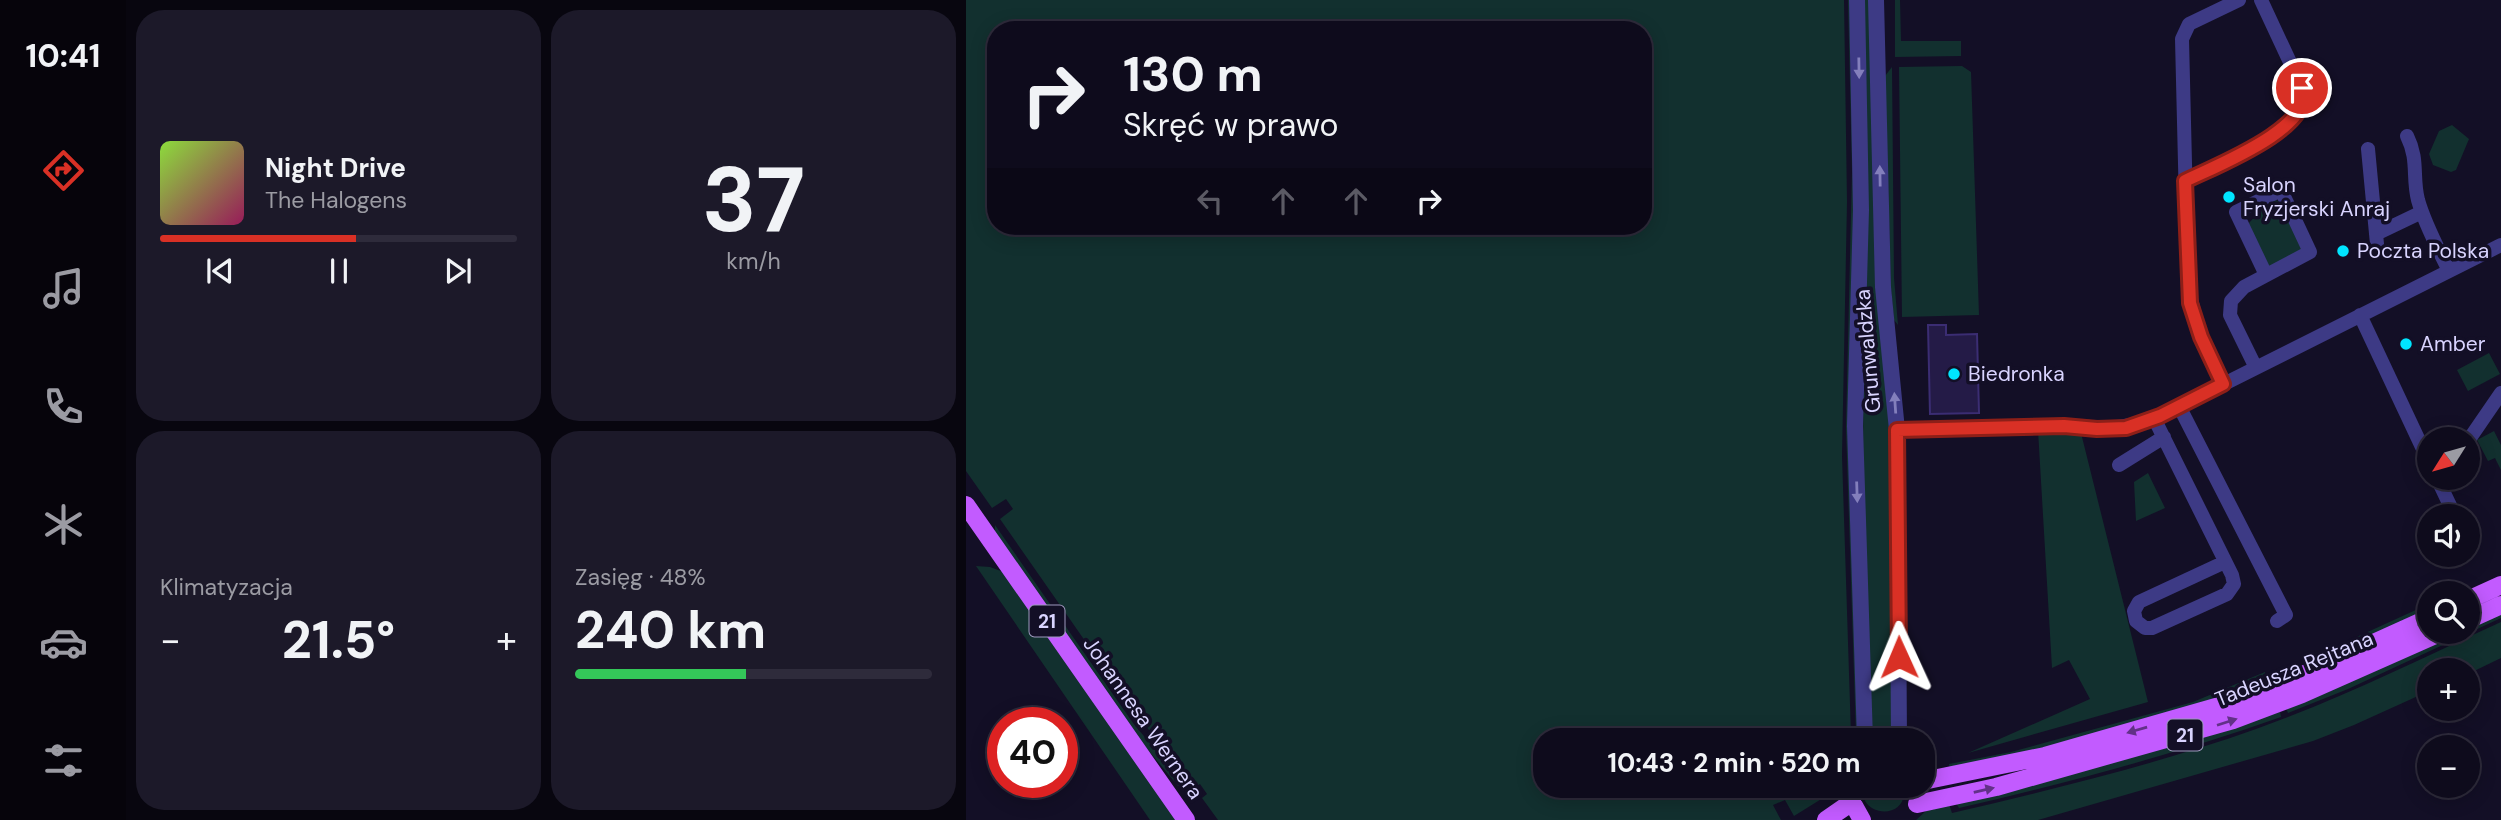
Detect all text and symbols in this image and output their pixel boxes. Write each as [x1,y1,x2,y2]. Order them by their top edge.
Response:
text: 10:41 [26,35,100,77]
text: 130 m [1123,42,1263,106]
icon: right [1008,49,1099,140]
one-way arrow [1853,57,1865,79]
pin [2272,58,2332,118]
icon: arrive [2283,69,2321,107]
text: Skręć w prawo [1123,104,1339,146]
text: 37 [702,141,805,259]
icon: directions [39,146,88,195]
text: Night Drive [265,151,406,185]
one-way arrow [1874,165,1886,187]
place label: Salon Fryzjerski Anraj [2243,171,2390,223]
icon: left [1191,182,1229,220]
icon: ahead [1264,182,1302,220]
icon: ahead [1337,182,1375,220]
icon: right [1410,182,1448,220]
text: The Halogens [265,185,407,215]
marker: Salon Fryzjerski Anraj [2221,189,2237,205]
place label: Poczta Polska [2357,237,2489,265]
marker: Poczta Polska [2335,243,2351,259]
text: km/h [726,246,781,276]
icon: previous [201,252,239,290]
icon: pause [320,252,358,290]
icon: next [439,252,477,290]
icon: music [39,264,88,313]
street label: Grunwaldzka [1849,288,1887,414]
place label: Amber [2420,330,2486,358]
marker: Amber [2398,336,2414,352]
place label: Biedronka [1968,360,2065,388]
marker: Biedronka [1946,366,1962,382]
icon: phone [39,382,88,431]
one-way arrow [1889,391,1900,413]
north arrow [2417,427,2480,490]
map controls [2417,427,2480,798]
one-way arrow [1851,481,1863,503]
icon: climate [39,500,88,549]
button: sound [2417,504,2480,567]
text: Zasięg · 48% [575,562,706,592]
text: Klimatyzacja [160,572,293,602]
button: search [2417,581,2480,644]
text: 240 km [575,596,766,664]
text: 21.5° [282,606,395,674]
road number: 21 [1030,606,1064,636]
text: − [160,615,181,665]
text: + [496,615,517,665]
icon: car [39,618,88,667]
position arrow [1862,620,1936,694]
street label: Tadeusza Rejtana [2211,625,2377,713]
street label: Johannesa Wernera [1076,631,1210,805]
button: + [2417,658,2480,721]
speed limit sign: 40 [987,707,1078,798]
one-way arrow [2216,716,2237,727]
road number: 21 [2168,720,2202,750]
one-way arrow [2126,725,2148,736]
button: − [2417,735,2480,798]
icon: filters [39,736,88,785]
text: 10:43 · 2 min · 520 m [1607,746,1861,780]
one-way arrow [1973,784,1995,795]

